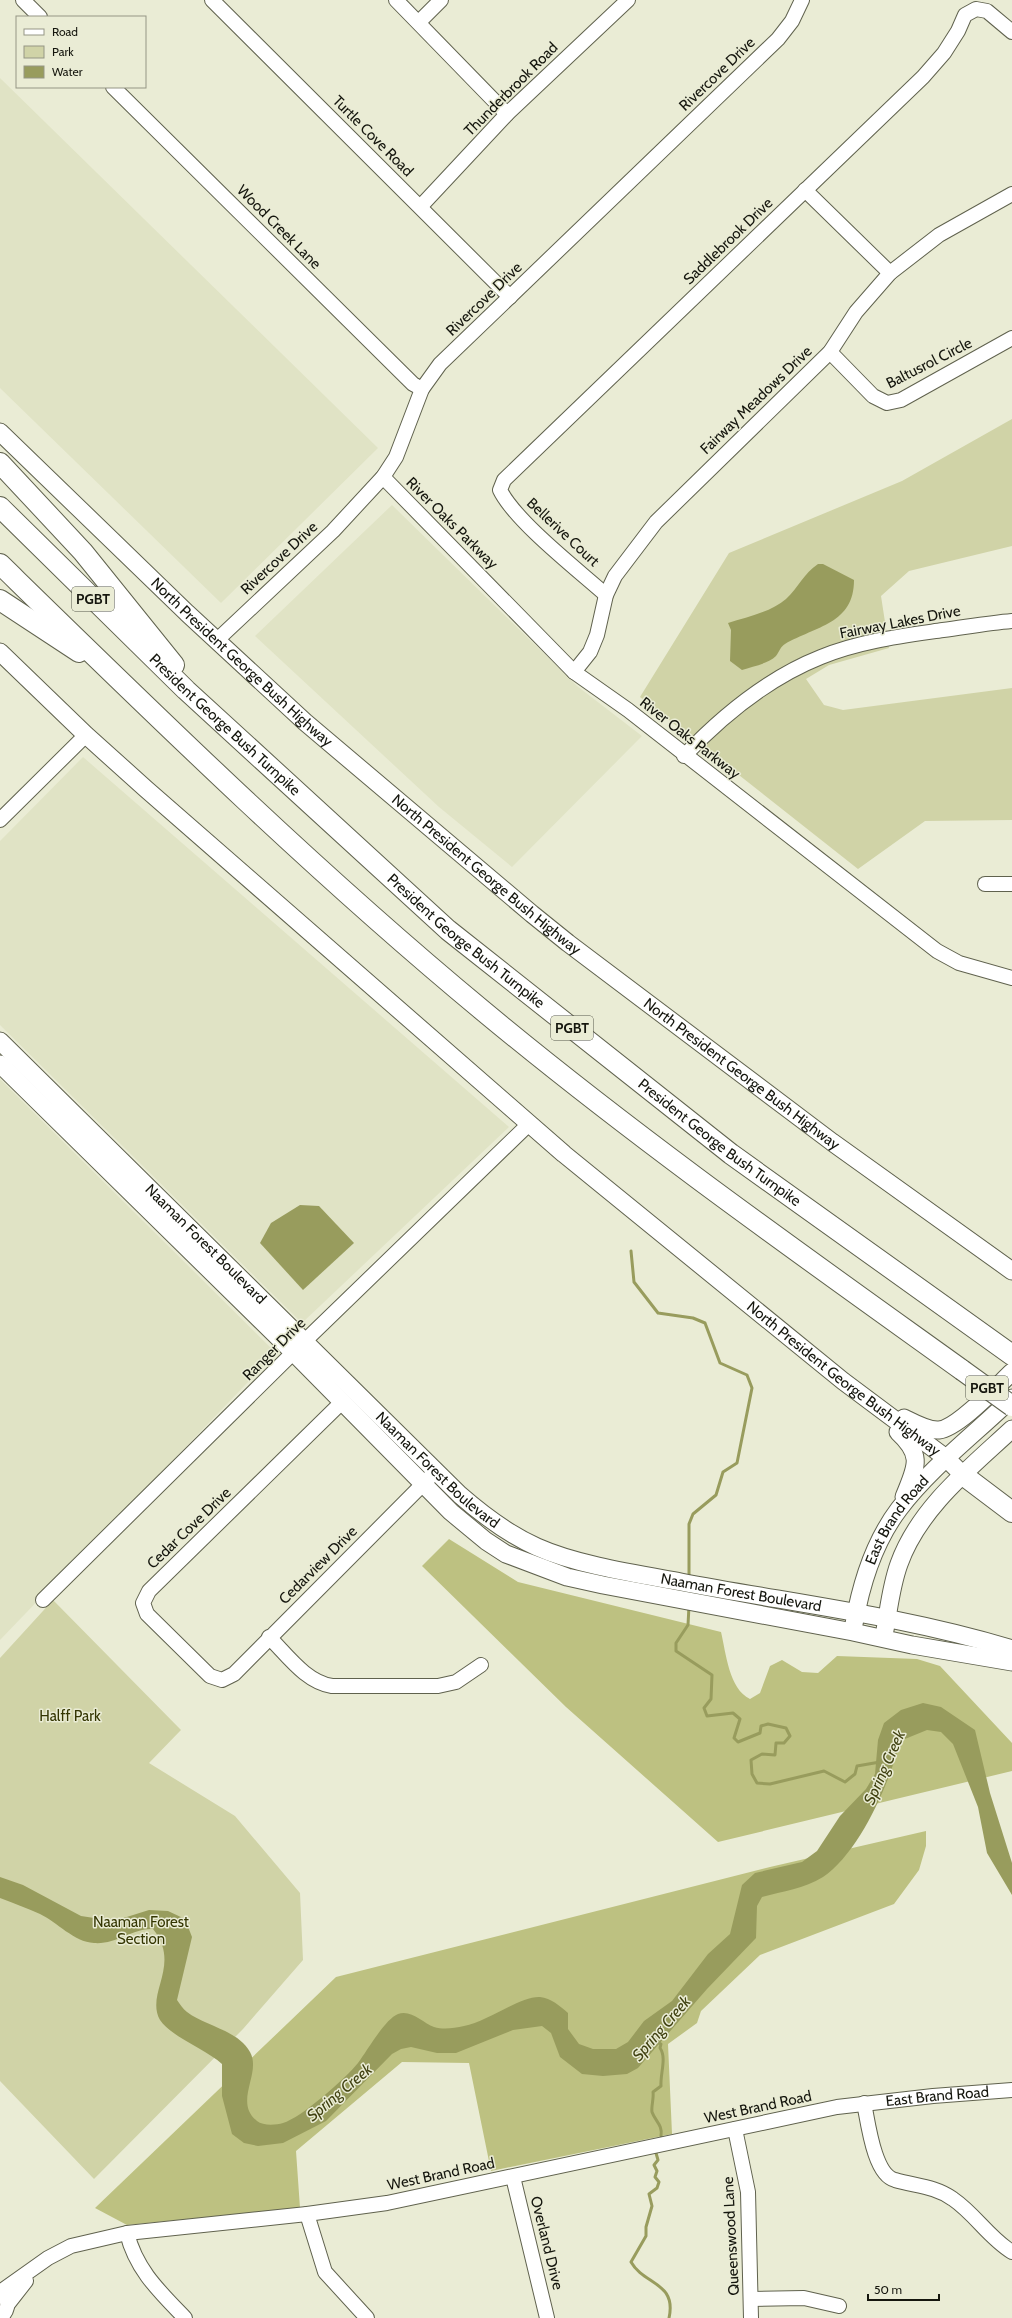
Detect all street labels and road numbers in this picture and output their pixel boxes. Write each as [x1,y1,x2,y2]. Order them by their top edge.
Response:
street label: Rivercove Drive [675,33,759,115]
street label: Thunderbrook Road [460,38,562,140]
street label: Turtle Cove Road [329,92,417,180]
street label: Wood Creek Lane [233,181,325,273]
street label: Saddlebrook Drive [680,194,777,288]
street label: Rivercove Drive [442,258,526,340]
street label: Baltusrol Circle [883,334,975,392]
street label: Fairway Meadows Drive [696,342,816,458]
street label: River Oaks Parkway [402,473,502,573]
street label: Bellerive Court [523,494,603,570]
street label: Rivercove Drive [237,518,321,598]
street label: North President George Bush Highway [147,574,337,751]
road number: PGBT [72,587,114,611]
street label: Fairway Lakes Drive [838,601,962,643]
street label: President George Bush Turnpike [146,650,304,800]
street label: River Oaks Parkway [636,693,744,783]
street label: North President George Bush Highway [388,790,585,959]
street label: President George Bush Turnpike [384,870,548,1012]
street label: North President George Bush Highway [640,994,844,1154]
road number: PGBT [551,1016,593,1040]
street label: President George Bush Turnpike [634,1075,805,1210]
street label: Naaman Forest Boulevard [141,1180,270,1308]
street label: North President George Bush Highway [743,1297,945,1460]
street label: Ranger Drive [239,1314,309,1384]
road number: PGBT [966,1376,1008,1400]
street label: Naaman Forest Boulevard [372,1408,503,1532]
street label: East Brand Road [861,1472,932,1567]
street label: Cedar Cove Drive [143,1483,235,1572]
street label: Cedarview Drive [275,1522,361,1608]
street label: Naaman Forest Boulevard [659,1570,823,1615]
street label: East Brand Road [885,2083,990,2110]
street label: West Brand Road [703,2087,813,2127]
street label: West Brand Road [386,2154,496,2194]
street label: Queenswood Lane [719,2176,743,2296]
street label: Overland Drive [527,2194,567,2292]

